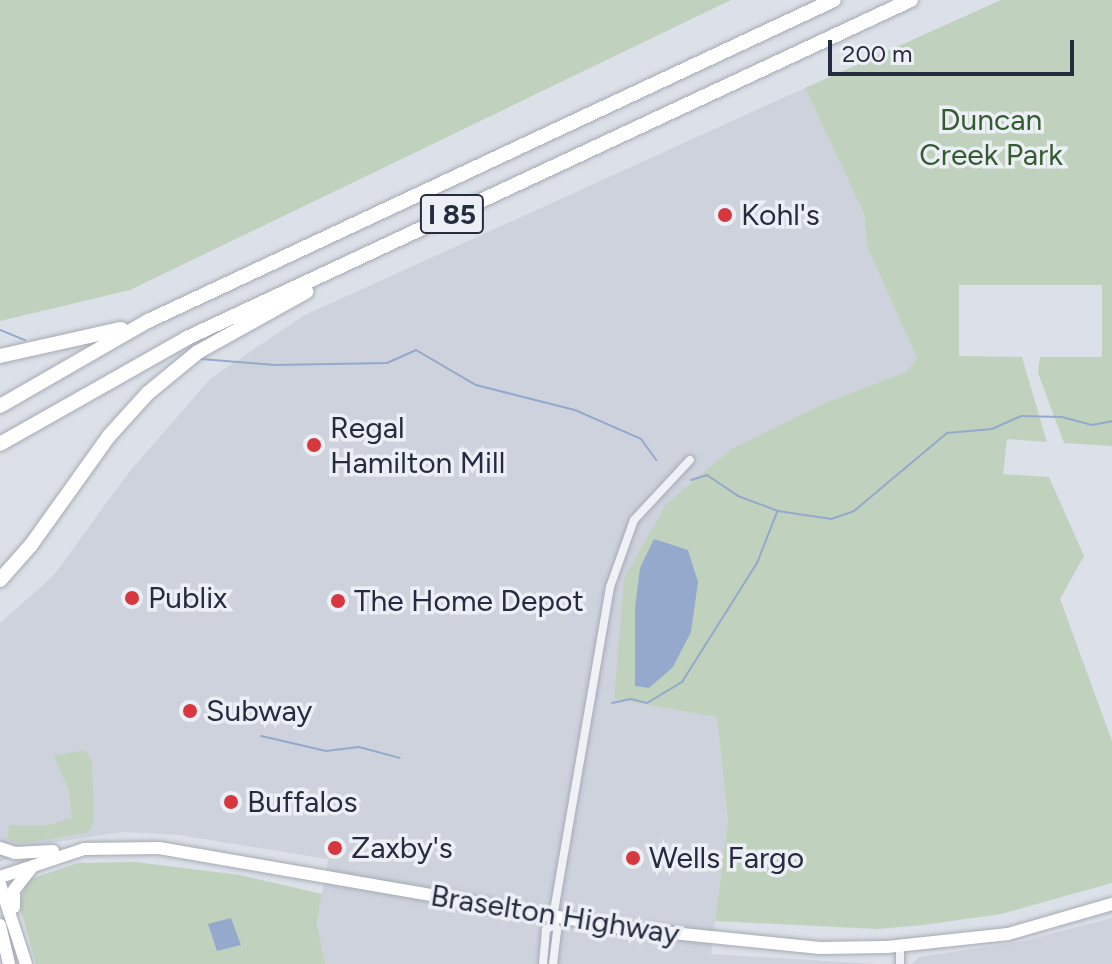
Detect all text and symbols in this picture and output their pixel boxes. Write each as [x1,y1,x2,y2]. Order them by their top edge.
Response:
scale bar [832,24,1078,74]
text: 200 m [842,39,913,68]
park label: Duncan Creek Park [919,102,1063,172]
road number: I 85 [418,190,486,238]
place label: Kohl's [741,197,820,233]
marker: Kohl's [716,206,734,224]
place label: Regal Hamilton Mill [330,410,505,480]
marker: Regal Hamilton Mill [305,436,323,454]
place label: Publix [148,580,227,616]
place label: The Home Depot [354,583,584,619]
marker: Publix [123,589,141,607]
marker: The Home Depot [329,592,347,610]
place label: Subway [206,693,312,729]
marker: Subway [181,702,199,720]
place label: Buffalos [247,784,357,820]
marker: Buffalos [222,793,240,811]
place label: Zaxby's [351,830,453,866]
marker: Zaxby's [326,839,344,857]
place label: Wells Fargo [649,840,804,876]
marker: Wells Fargo [624,849,642,867]
street label: Braselton Highway [428,878,682,952]

